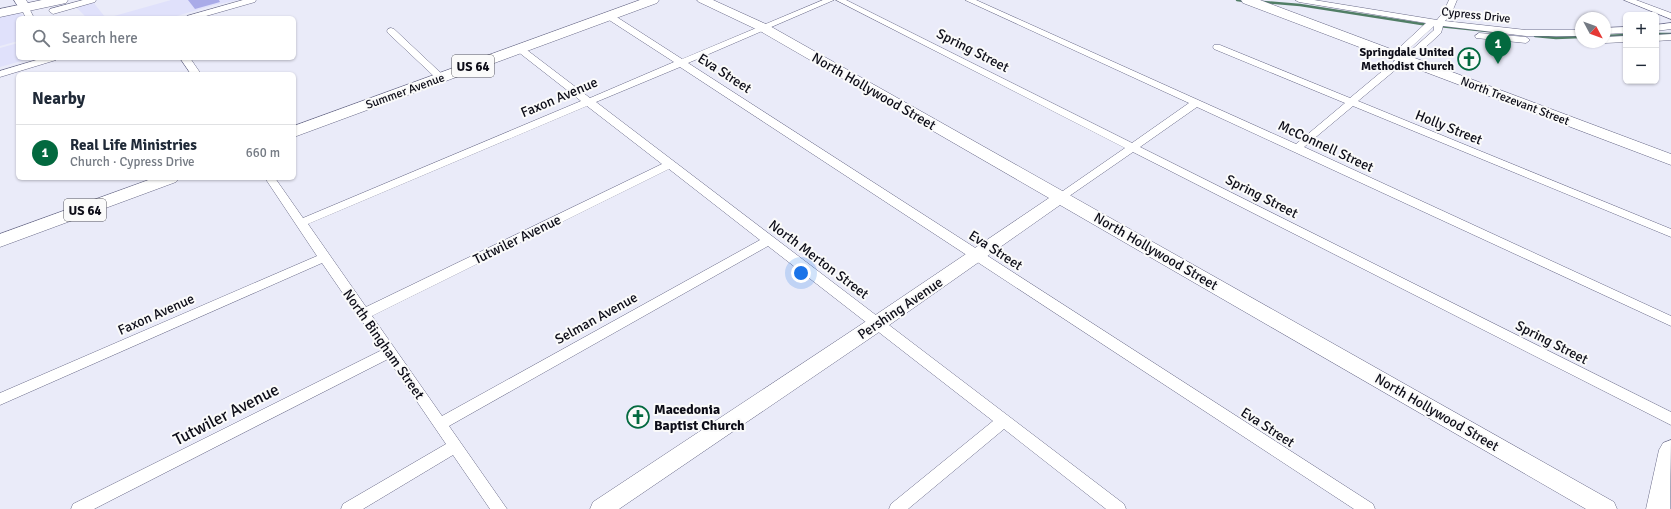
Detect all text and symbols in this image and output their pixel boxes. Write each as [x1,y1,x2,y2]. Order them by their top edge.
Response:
street label: Cypress Drive [1441,4,1511,27]
north arrow [1575,12,1611,48]
map controls [1623,12,1659,84]
button: + [1623,12,1659,48]
search box [16,16,296,60]
street label: Spring Street [934,25,1012,76]
icon: search [30,27,52,49]
text: Search here [62,29,138,47]
pin: 1 [1485,31,1511,64]
place label: Springdale United Methodist Church [1359,45,1455,74]
church icon: Springdale United Methodist Church [1456,46,1482,72]
button: − [1623,48,1659,84]
street label: North Hollywood Street [809,49,939,134]
street label: Eva Street [695,50,755,97]
road number: US 64 [452,55,494,77]
street label: Summer Avenue [364,70,447,113]
street label: Faxon Avenue [518,74,600,121]
street label: North Trezevant Street [1458,74,1571,129]
text: Nearby [32,88,85,109]
street label: Holly Street [1413,106,1485,149]
street label: McConnell Street [1275,117,1376,176]
text: Real Life Ministries [70,136,197,154]
text: 1 [41,145,49,161]
text: 660 m [246,145,280,161]
text: Church · Cypress Drive [70,154,195,170]
street label: Spring Street [1223,171,1301,222]
road number: US 64 [64,199,106,221]
street label: North Hollywood Street [1091,209,1221,294]
street label: Tutwiler Avenue [471,211,564,268]
street label: North Merton Street [765,216,872,303]
street label: Eva Street [966,227,1026,274]
your location [791,263,811,283]
street label: Pershing Avenue [854,274,946,343]
street label: North Bingham Street [339,286,428,403]
street label: Selman Avenue [552,289,640,348]
street label: Faxon Avenue [115,290,197,339]
street label: Spring Street [1513,317,1591,368]
street label: North Hollywood Street [1372,370,1502,455]
street label: Tutwiler Avenue [170,379,283,450]
place label: Macedonia Baptist Church [654,401,745,434]
church icon: Macedonia Baptist Church [625,404,651,430]
street label: Eva Street [1238,404,1298,451]

